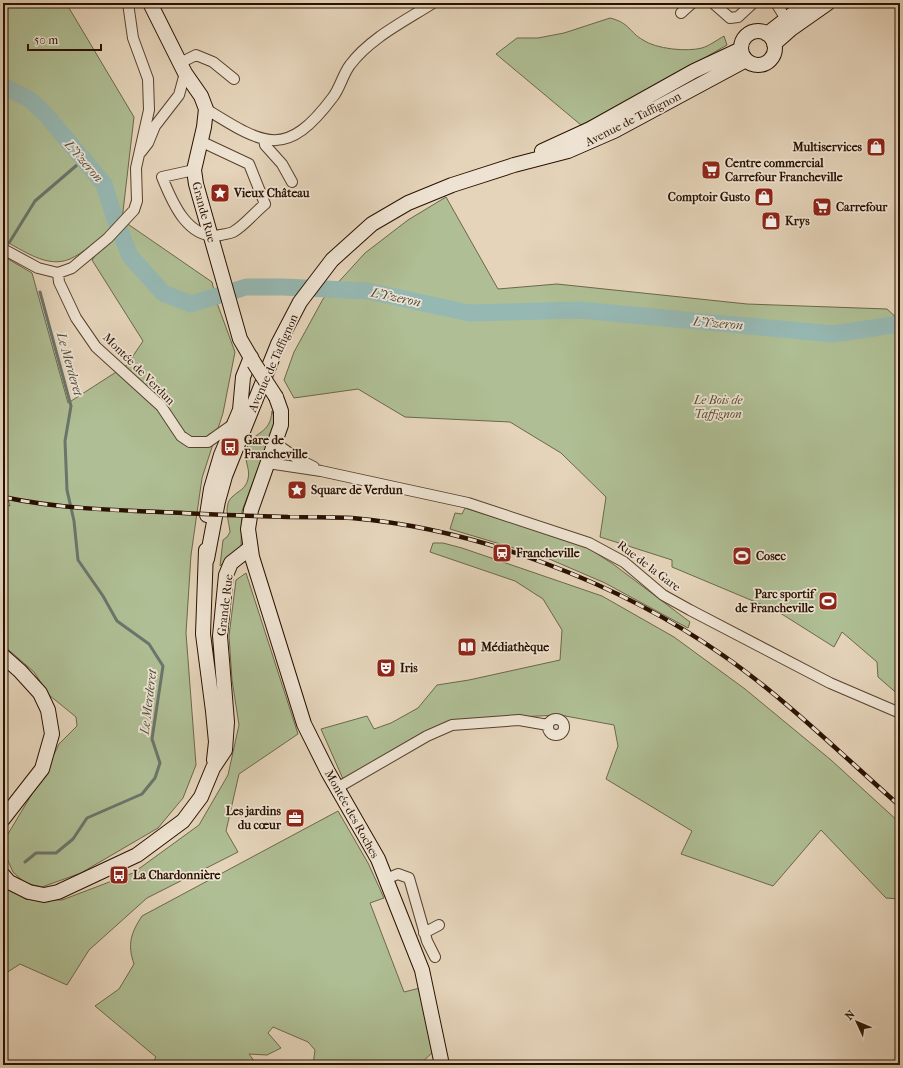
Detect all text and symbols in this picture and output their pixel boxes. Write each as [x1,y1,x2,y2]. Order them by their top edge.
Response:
scale bar [28,26,101,52]
text: 50 m [34,33,58,47]
street label: Avenue de Taffignon [582,89,683,150]
water label: L'Yzeron [61,136,106,185]
shop icon: Multiservices [865,136,887,158]
place label: Multiservices [792,140,863,154]
place label: Centre commercial Carrefour Francheville [725,156,843,184]
supermarket icon: Centre commercial Carrefour Francheville [700,159,722,181]
street label: Grande Rue [189,180,219,244]
place icon: Vieux Château [209,182,231,204]
place label: Vieux Château [233,186,310,200]
shop icon: Comptoir Gusto [753,186,775,208]
place label: Comptoir Gusto [668,190,750,205]
supermarket icon: Carrefour [811,196,833,218]
place label: Carrefour [836,200,888,214]
shop icon: Krys [760,210,782,232]
place label: Krys [785,214,810,229]
water label: L'Yzeron [369,284,422,310]
street label: Avenue de Taffignon [245,312,301,415]
water label: L'Yzeron [691,313,744,333]
water label: Le Merderet [54,330,86,398]
street label: Montée de Verdun [100,330,178,408]
park label: Le Bois de Taffignon [693,393,743,421]
place label: Gare de Francheville [243,433,308,461]
bus stop icon: Gare de Francheville [219,436,241,458]
place icon: Square de Verdun [286,479,308,501]
place label: Square de Verdun [311,483,404,498]
street label: Rue de la Gare [615,538,683,594]
station icon: Francheville [491,542,513,564]
sports icon: Cosec [731,545,753,567]
place label: Francheville [515,546,580,560]
place label: Cosec [756,549,787,563]
street label: Grande Rue [214,573,236,637]
place label: Parc sportif de Francheville [735,587,817,615]
sports icon: Parc sportif de Francheville [817,590,839,612]
library icon: Médiathèque [456,636,478,658]
place label: Médiathèque [480,640,549,655]
theatre icon: Iris [375,657,397,679]
place label: Iris [400,661,418,675]
water label: Le Merderet [136,668,160,736]
street label: Montée des Roches [322,767,382,861]
place label: Les jardins du cœur [226,804,282,832]
office icon: Les jardins du cœur [284,807,306,829]
bus stop icon: La Chardonnière [108,864,130,886]
place label: La Chardonnière [133,868,221,882]
north arrow [837,1002,877,1042]
text: N [843,1007,858,1023]

